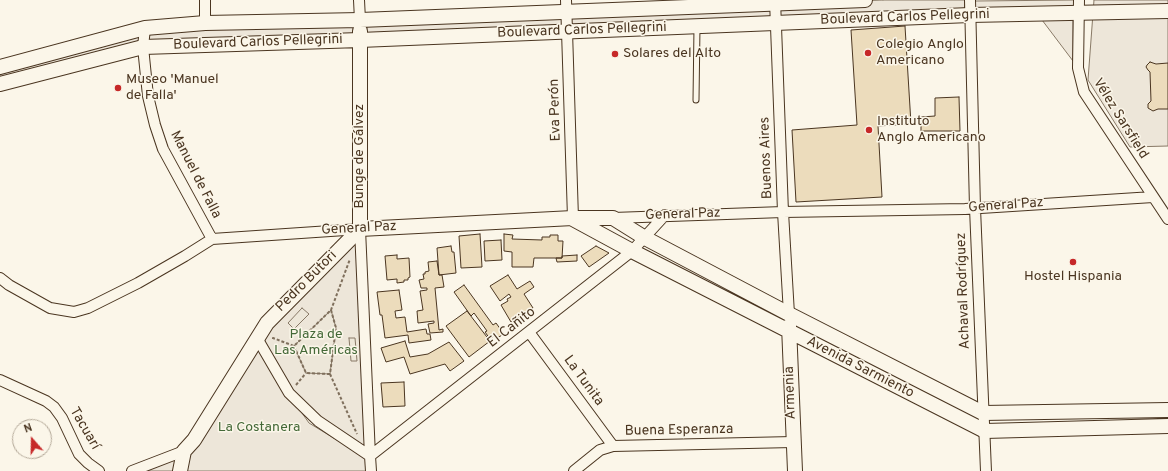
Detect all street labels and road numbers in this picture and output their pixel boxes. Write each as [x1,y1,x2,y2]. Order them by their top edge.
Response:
street label: Boulevard Carlos Pellegrini [820,7,990,29]
street label: Boulevard Carlos Pellegrini [497,20,667,42]
street label: Boulevard Carlos Pellegrini [173,32,343,54]
street label: Vélez Sarsfield [1089,76,1151,162]
street label: Eva Perón [547,78,565,142]
street label: Bunge de Gálvez [352,104,368,208]
street label: Buenos Aires [757,117,777,199]
street label: Manuel de Falla [166,128,224,222]
street label: General Paz [968,195,1044,217]
street label: General Paz [645,205,721,225]
street label: General Paz [321,219,397,239]
street label: Achaval Rodríguez [954,232,974,350]
street label: Pedro Butori [273,248,341,316]
street label: El Cañito [485,304,539,352]
street label: Avenida Sarmiento [803,334,917,402]
street label: La Tunita [559,353,607,409]
street label: Armenia [782,366,800,420]
street label: Tacuarí [65,405,103,453]
street label: Buena Esperanza [624,422,734,440]

